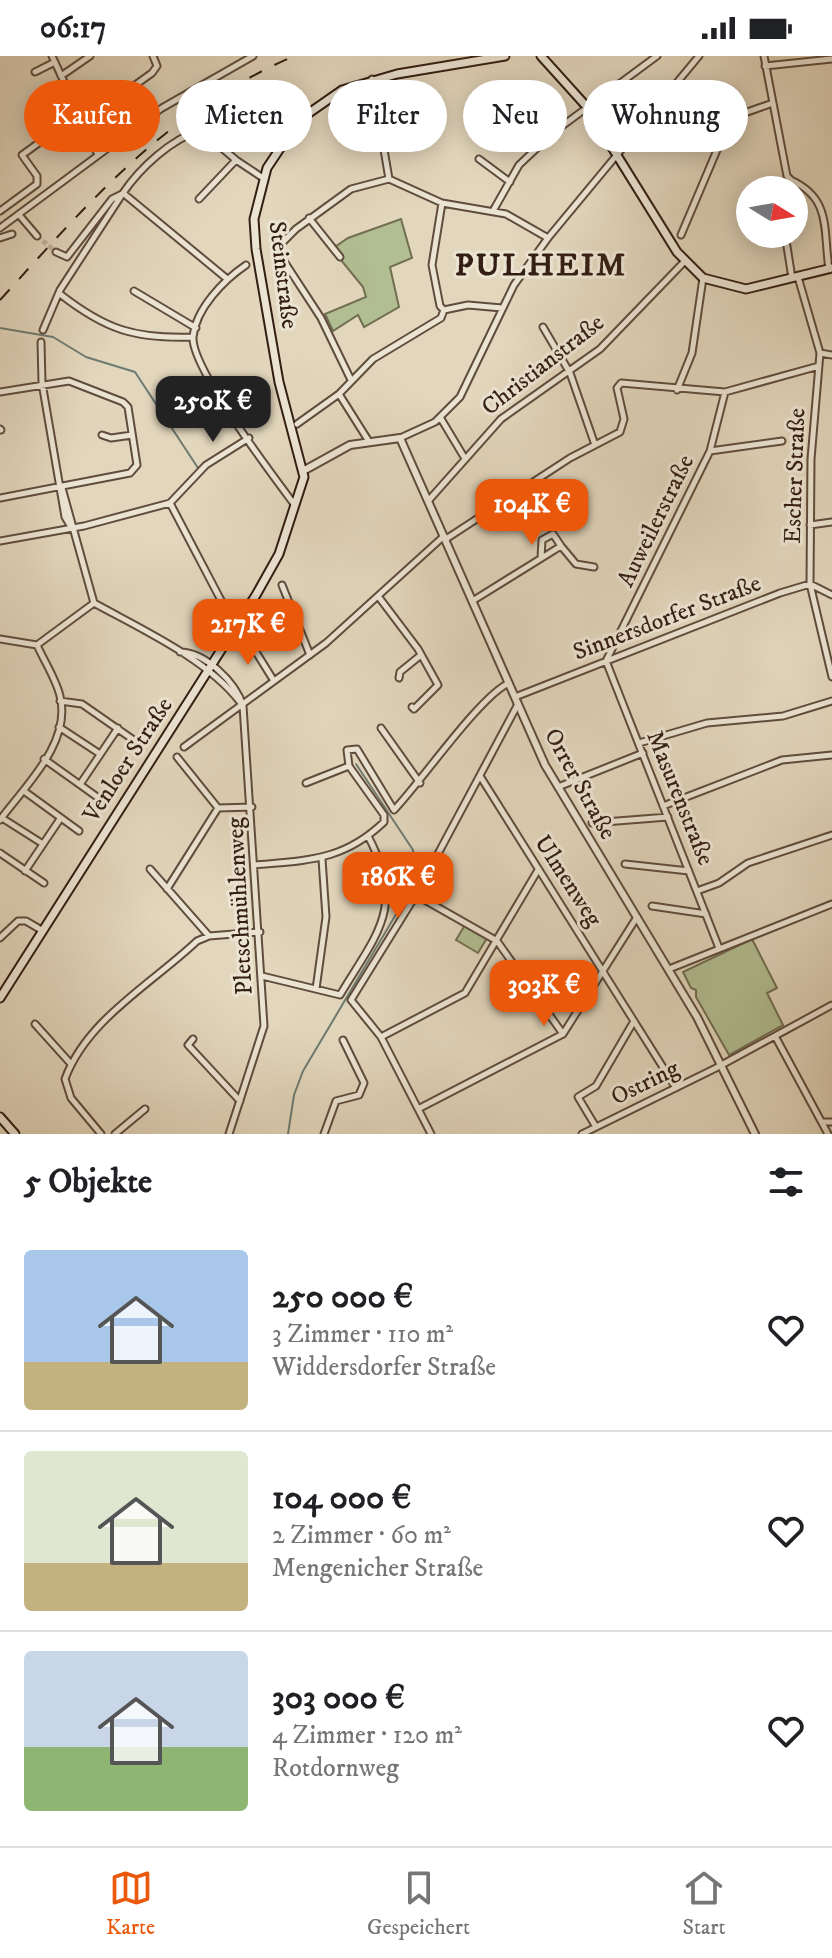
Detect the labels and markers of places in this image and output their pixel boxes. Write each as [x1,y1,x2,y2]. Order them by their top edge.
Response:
pin: 250K € [148,376,278,444]
pin: 104K € [467,479,597,547]
pin: 217K € [183,599,313,667]
pin: 186K € [333,852,463,920]
pin: 303K € [479,960,609,1028]

